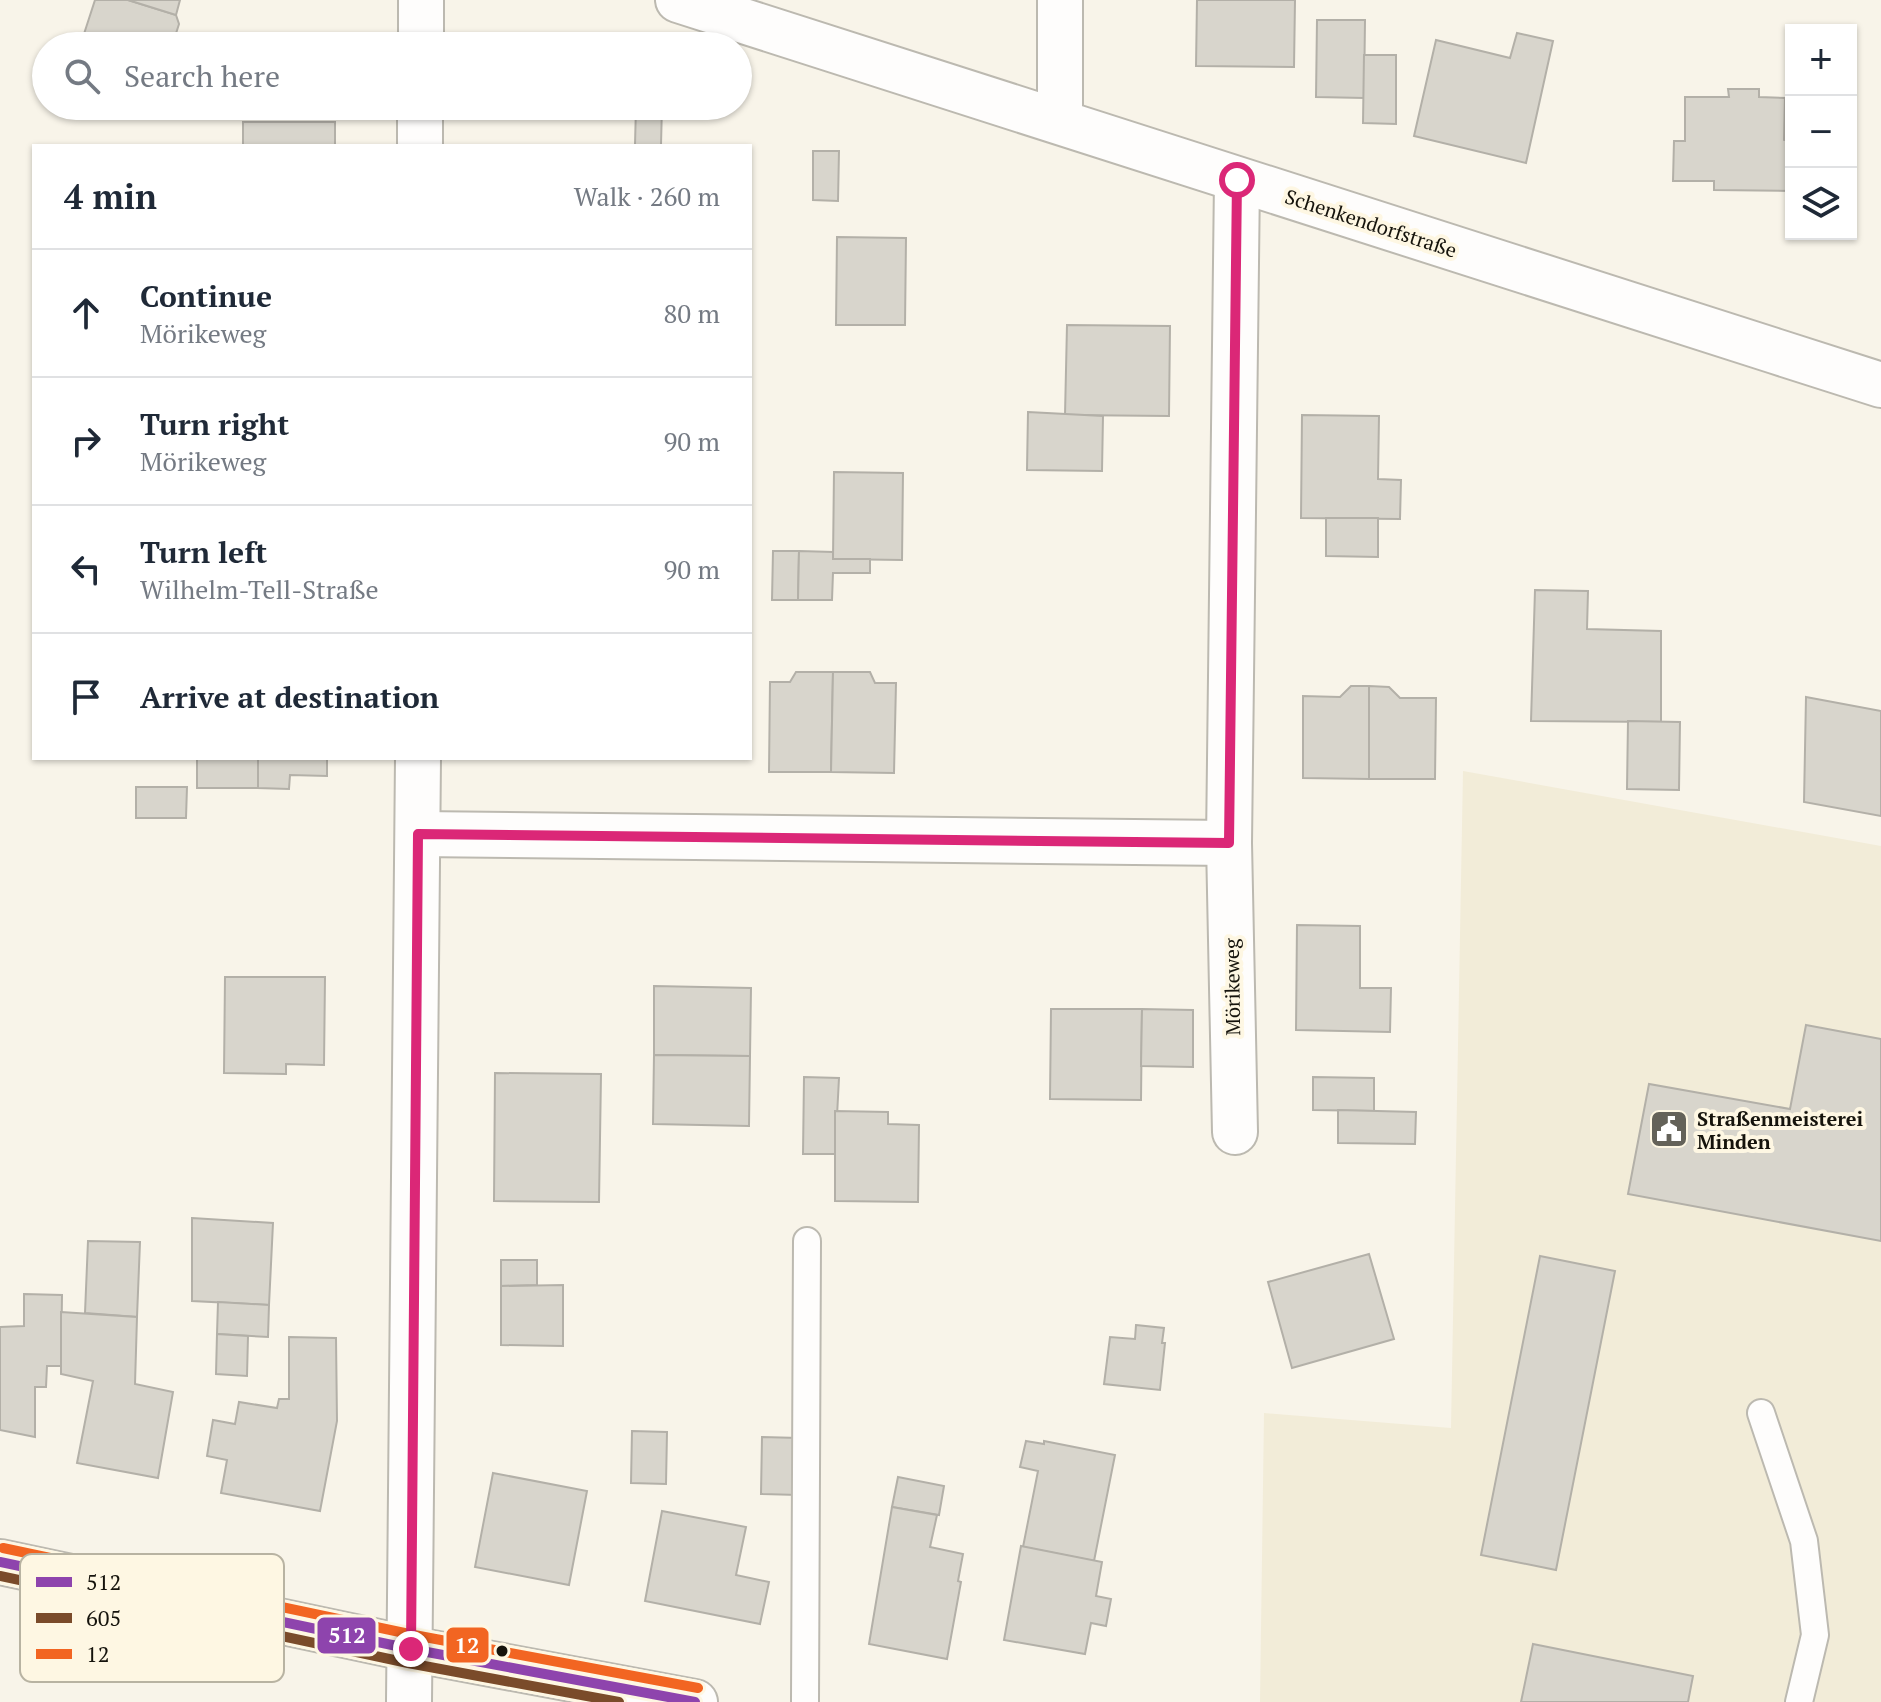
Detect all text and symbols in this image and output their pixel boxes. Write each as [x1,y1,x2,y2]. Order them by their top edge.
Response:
map controls [1785,24,1857,240]
button: + [1785,24,1857,96]
search box [32,32,752,120]
icon: search [60,54,104,98]
text: Search here [124,56,280,96]
button: − [1785,96,1857,168]
route start [1219,162,1255,198]
button: layers [1785,168,1857,240]
text: 4 min [64,174,157,219]
text: Walk · 260 m [574,179,720,213]
street label: Schenkendorfstraße [1282,182,1460,264]
text: Continue [140,276,272,316]
icon: ahead [64,291,108,335]
text: 80 m [664,296,720,330]
text: Mörikeweg [140,316,266,350]
text: Turn right [140,404,289,444]
icon: right [64,419,108,463]
text: 90 m [664,424,720,458]
text: Mörikeweg [140,444,266,478]
text: Turn left [140,532,267,572]
icon: left [64,547,108,591]
text: 90 m [664,552,720,586]
text: Wilhelm-Tell-Straße [140,572,379,606]
icon: arrive [64,675,108,719]
text: Arrive at destination [140,677,439,717]
street label: Mörikeweg [1218,938,1246,1036]
place label: Straßenmeisterei Minden [1697,1105,1864,1155]
public building icon: Straßenmeisterei Minden [1648,1108,1690,1150]
legend [20,1554,284,1682]
text: 512 [86,1567,121,1596]
text: 605 [86,1603,121,1632]
line badge: 512 [316,1616,377,1655]
text: 512 [328,1620,366,1649]
line badge: 12 [445,1626,490,1664]
text: 12 [455,1630,479,1659]
route end [393,1631,429,1667]
text: 12 [86,1639,109,1668]
unlabelled marker [494,1643,510,1659]

